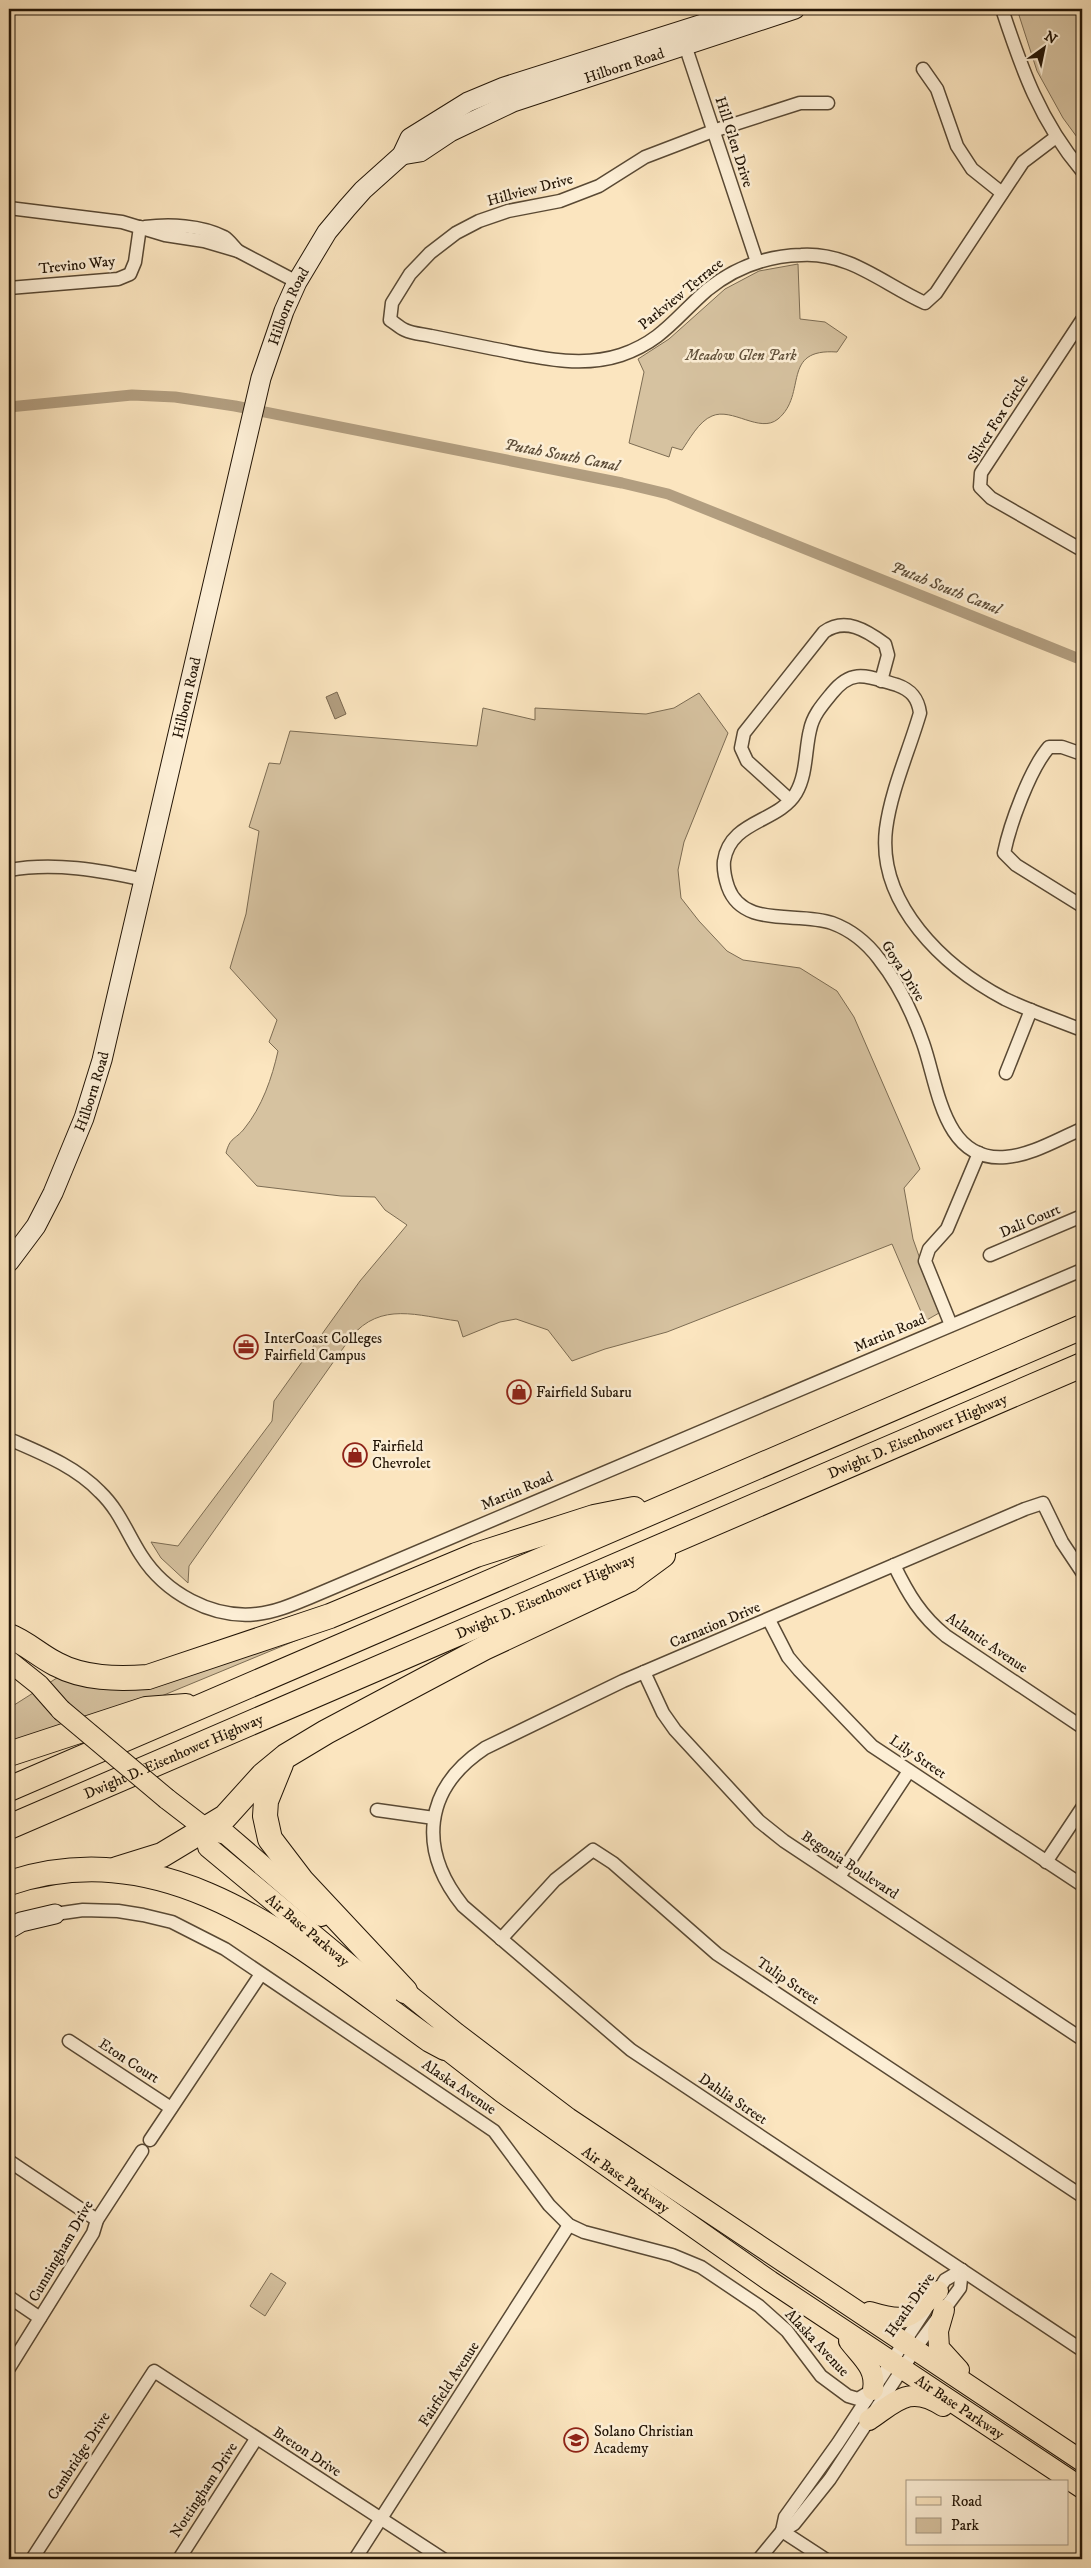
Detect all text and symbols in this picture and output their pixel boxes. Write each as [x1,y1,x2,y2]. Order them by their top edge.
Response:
north arrow [1018,22,1068,72]
text: N [1041,27,1061,49]
street label: Hilborn Road [582,43,667,87]
street label: Hill Glen Drive [710,94,758,190]
street label: Hillview Drive [485,169,575,211]
street label: Trevino Way [38,251,117,278]
street label: Parkview Terrace [635,254,727,334]
street label: Hilborn Road [263,263,313,348]
park label: Meadow Glen Park [684,346,797,365]
street label: Silver Fox Circle [963,371,1033,467]
water label: Putah South Canal [503,434,623,476]
water label: Putah South Canal [888,557,1006,620]
street label: Hilborn Road [168,655,205,740]
street label: Goya Drive [877,937,929,1005]
street label: Hilborn Road [70,1049,113,1134]
street label: Dali Court [997,1200,1063,1242]
street label: Martin Road [851,1309,929,1357]
place label: InterCoast Colleges Fairfield Campus [264,1329,382,1365]
office icon: InterCoast Colleges Fairfield Campus [233,1334,259,1360]
shop icon: Fairfield Subaru [506,1379,532,1405]
place label: Fairfield Subaru [536,1383,632,1402]
street label: Dwight D. Eisenhower Highway [825,1389,1011,1483]
place label: Fairfield Chevrolet [372,1437,431,1473]
shop icon: Fairfield Chevrolet [342,1442,368,1468]
street label: Martin Road [478,1467,556,1515]
street label: Dwight D. Eisenhower Highway [453,1549,639,1643]
street label: Carnation Drive [667,1597,763,1653]
street label: Atlantic Avenue [942,1609,1032,1677]
street label: Dwight D. Eisenhower Highway [81,1709,267,1803]
street label: Lily Street [886,1731,950,1783]
street label: Begonia Boulevard [798,1826,903,1904]
street label: Air Base Parkway [262,1890,354,1971]
street label: Tulip Street [753,1953,823,2009]
street label: Eton Court [95,2034,163,2088]
street label: Alaska Avenue [418,2055,500,2119]
street label: Dahlia Street [695,2069,771,2129]
street label: Air Base Parkway [578,2142,675,2218]
street label: Cunningham Drive [24,2197,98,2305]
street label: Heath Drive [881,2269,939,2341]
street label: Alaska Avenue [781,2305,853,2381]
street label: Fairfield Avenue [414,2338,484,2430]
street label: Air Base Parkway [911,2370,1009,2444]
street label: Cambridge Drive [43,2408,115,2504]
place label: Solano Christian Academy [594,2422,694,2458]
street label: Breton Drive [269,2423,345,2481]
school or university icon: Solano Christian Academy [563,2427,589,2453]
street label: Nottingham Drive [166,2439,242,2541]
legend [906,2480,1068,2546]
text: Road [951,2492,983,2511]
text: Park [951,2516,980,2535]

